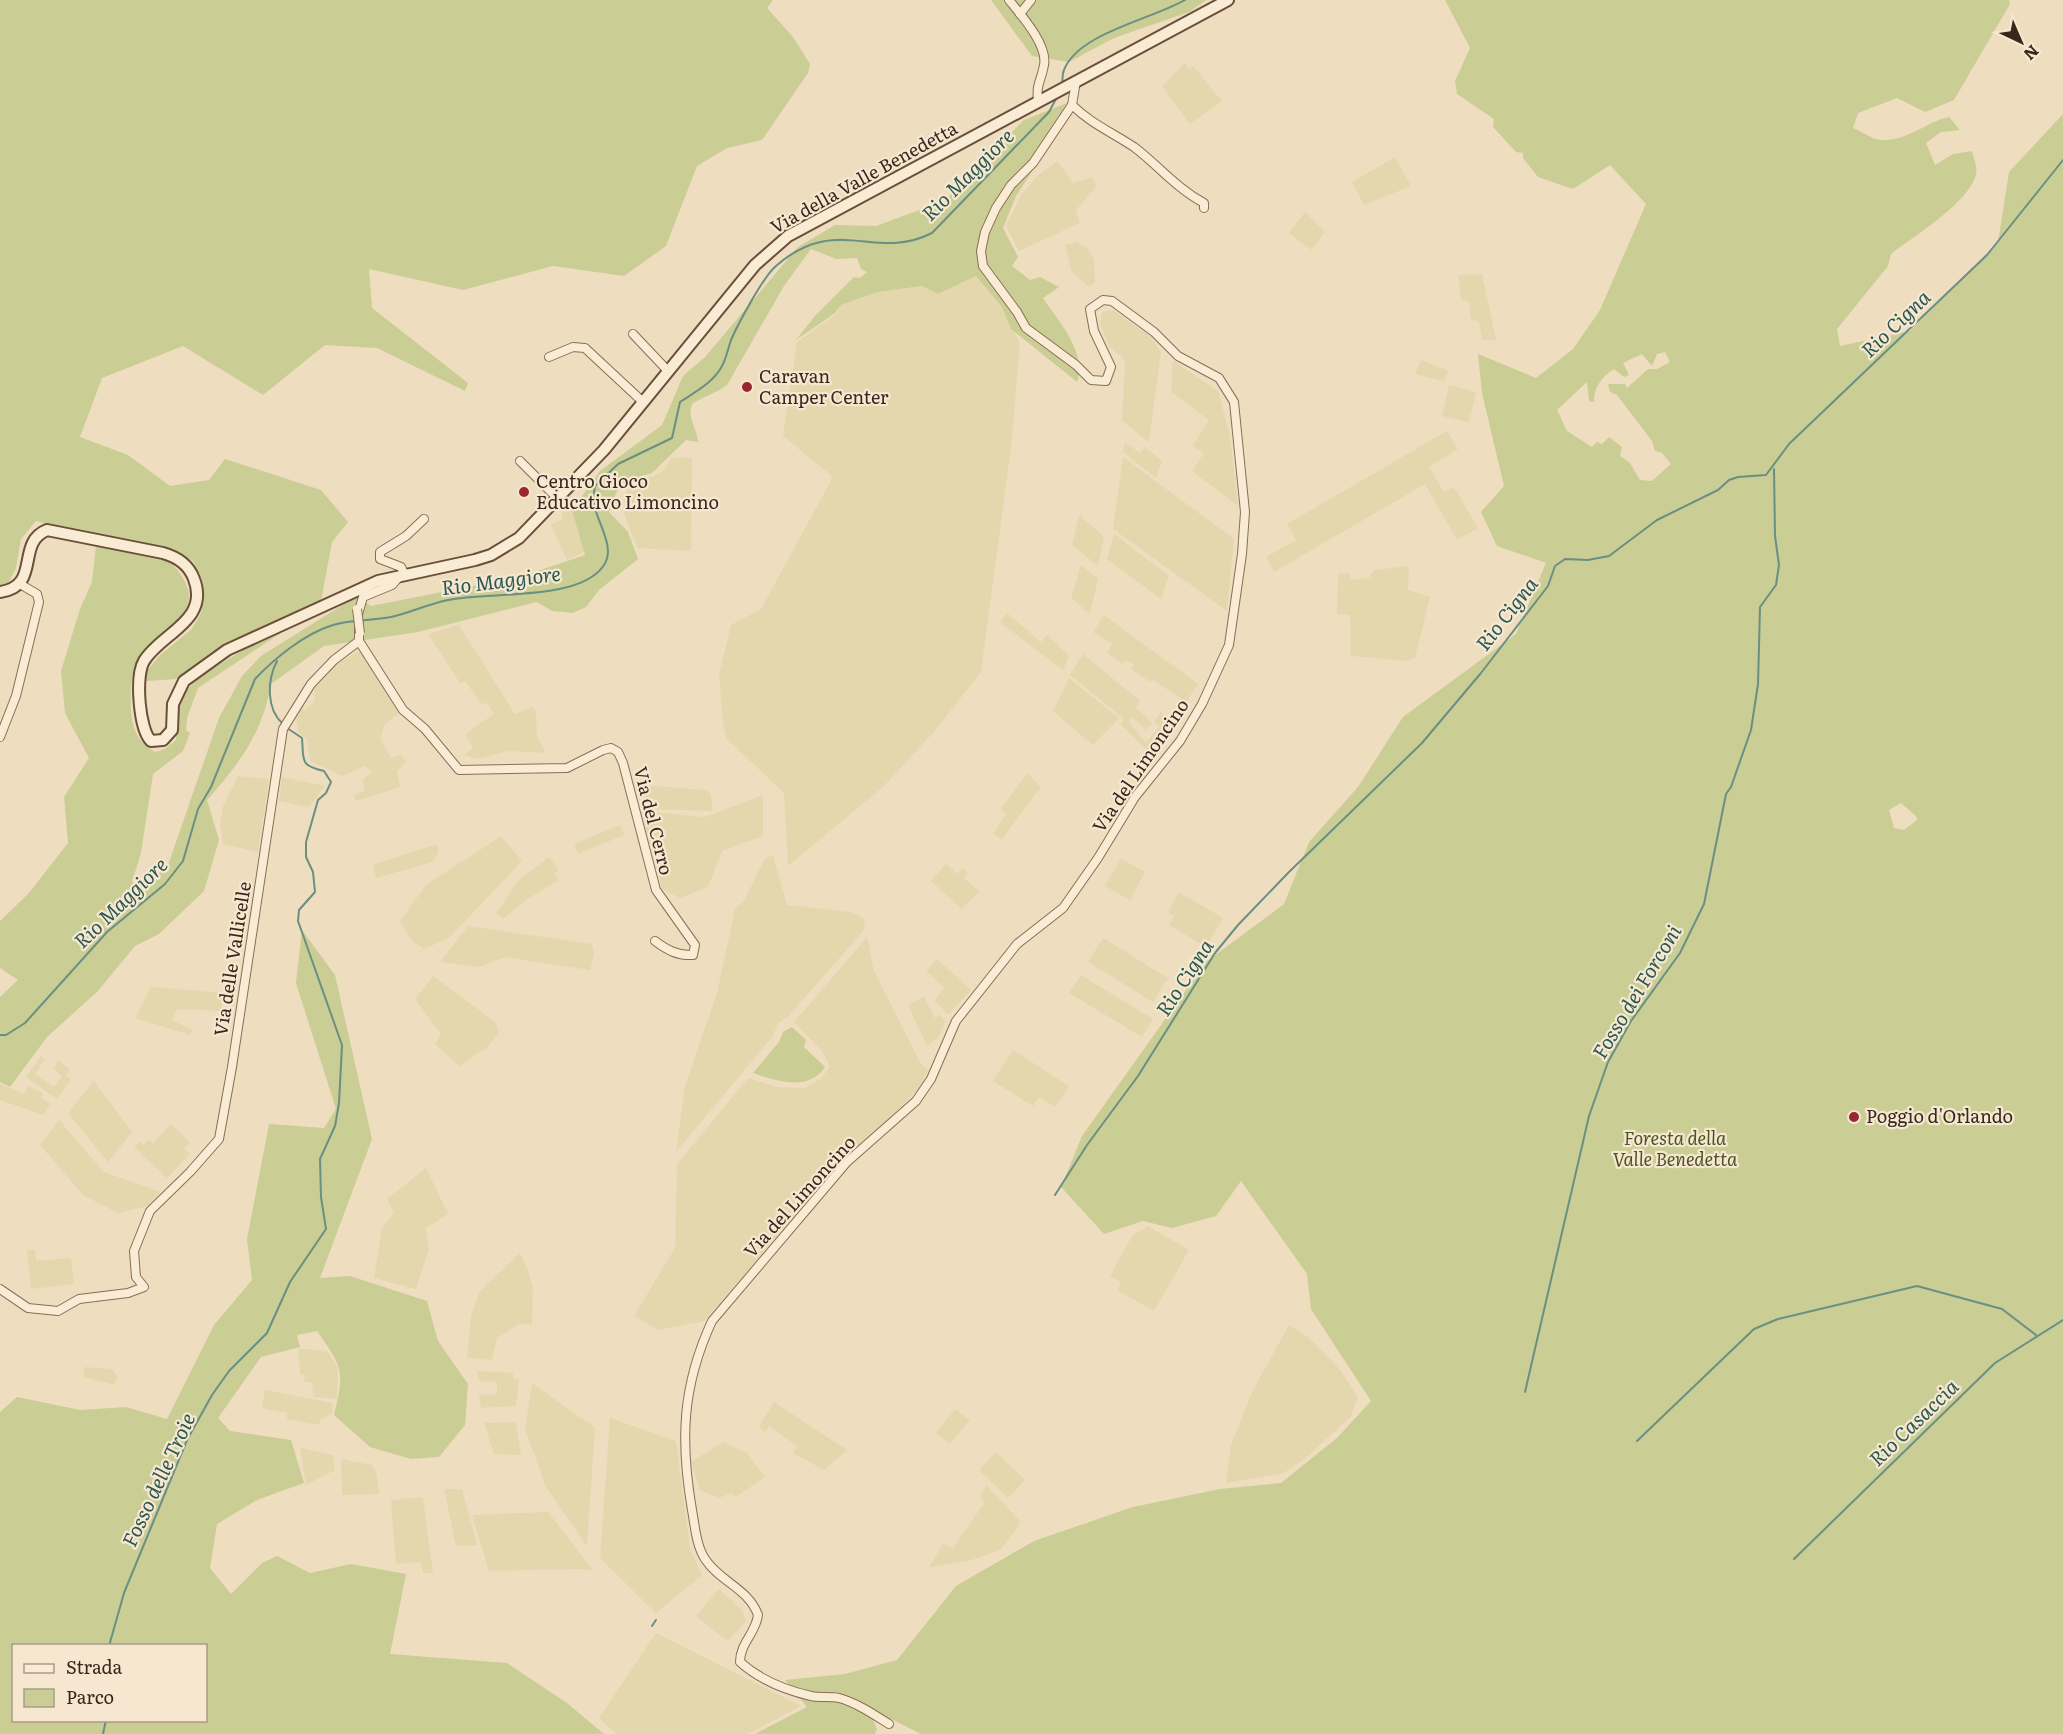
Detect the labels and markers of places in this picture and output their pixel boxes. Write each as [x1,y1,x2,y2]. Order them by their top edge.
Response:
place label: Caravan Camper Center [759,362,889,410]
marker: Caravan Camper Center [740,380,754,394]
place label: Centro Gioco Educativo Limoncino [536,467,719,515]
marker: Centro Gioco Educativo Limoncino [517,485,531,499]
place label: Poggio d'Orlando [1866,1102,2013,1129]
marker: Poggio d'Orlando [1847,1110,1861,1124]

